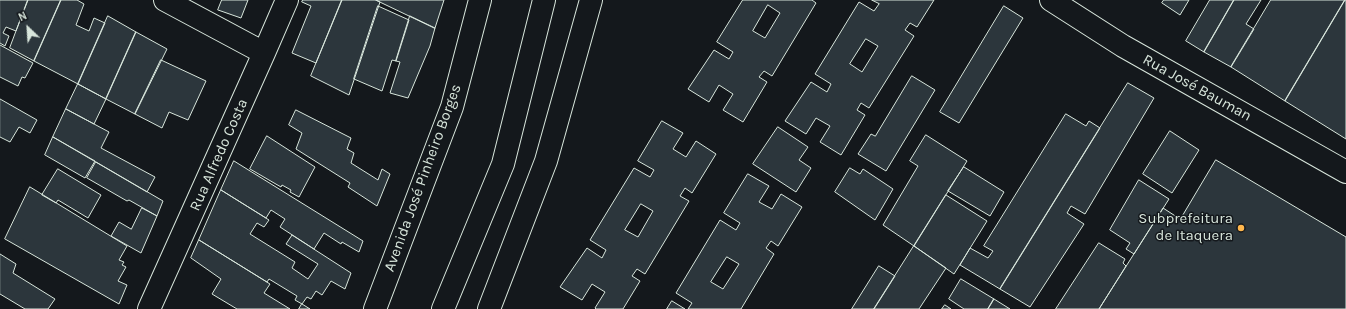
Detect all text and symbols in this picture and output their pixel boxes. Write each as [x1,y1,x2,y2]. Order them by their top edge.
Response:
north arrow [8,8,48,48]
text: N [16,9,29,24]
street label: Rua José Bauman [1140,51,1254,125]
street label: Avenida José Pinheiro Borges [381,82,465,274]
street label: Rua Alfredo Costa [186,96,252,214]
place label: Subprefeitura de Itaquera [1138,210,1233,245]
marker: Subprefeitura de Itaquera [1236,223,1246,233]

